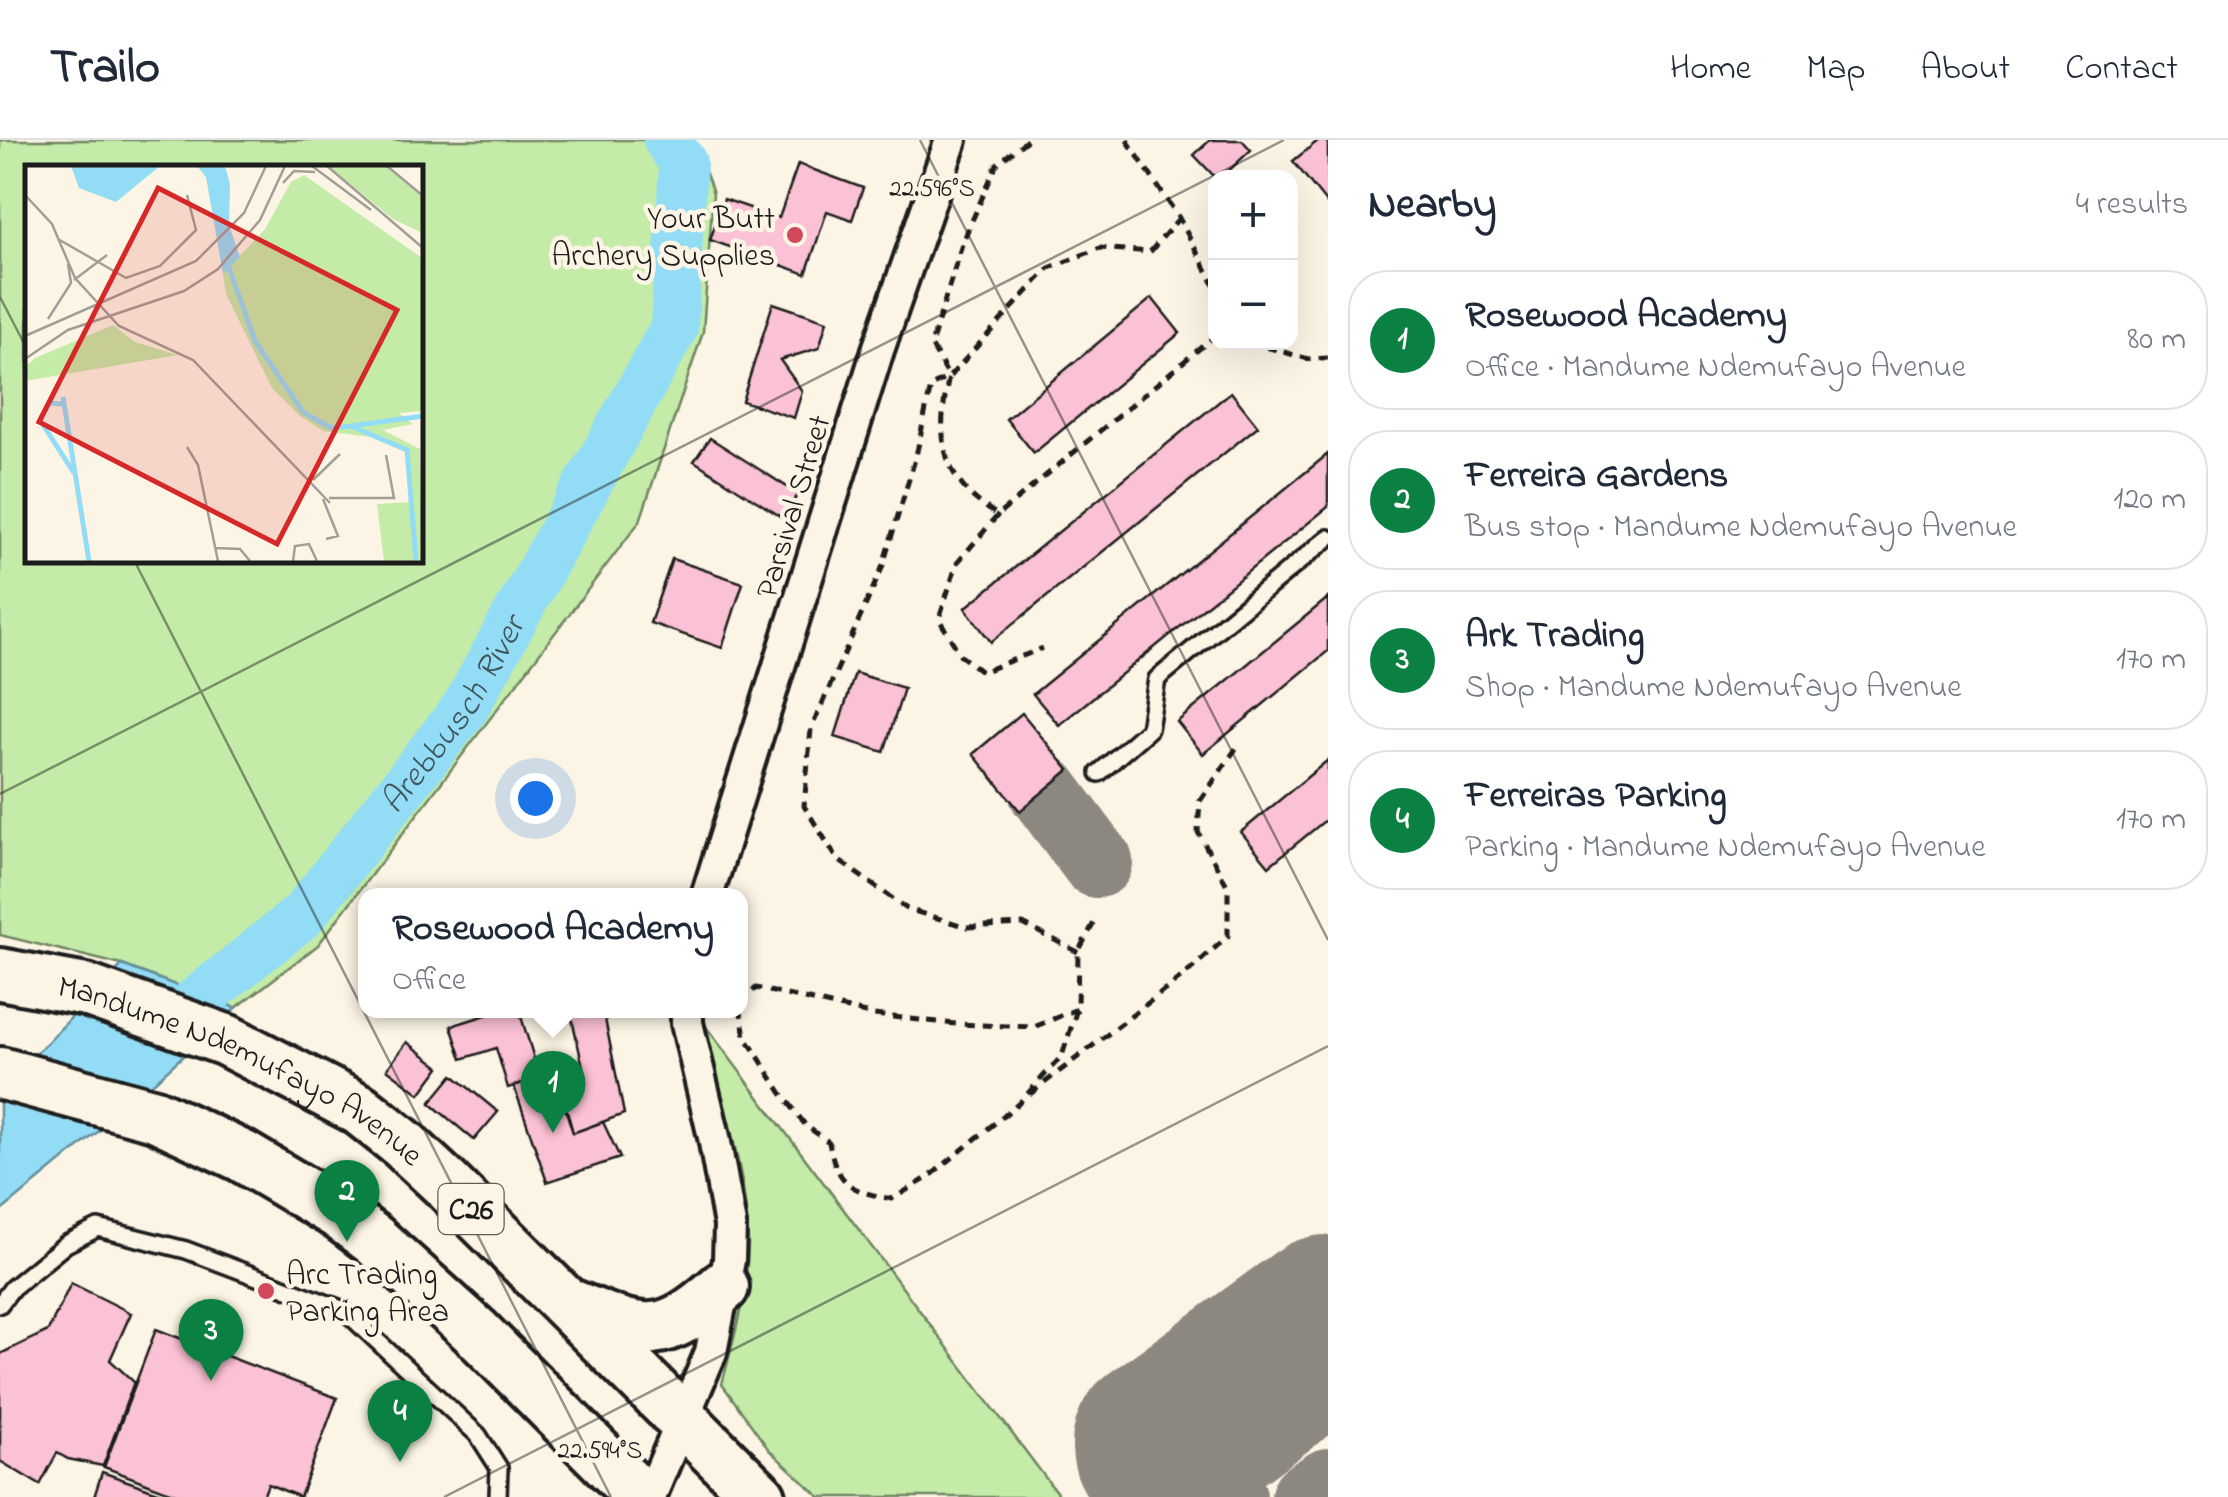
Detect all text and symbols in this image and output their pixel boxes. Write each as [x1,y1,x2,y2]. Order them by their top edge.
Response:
text: Trailo [50,34,160,104]
text: Home [1670,44,1751,95]
text: Map [1806,44,1865,95]
text: About [1920,44,2010,95]
text: Contact [2065,44,2178,95]
inset map [25,165,422,562]
map controls [1208,170,1298,350]
button: + [1208,170,1298,260]
text: 22.596°S [889,172,975,208]
text: Nearby [1368,175,1496,236]
text: 4 results [2076,182,2188,229]
place label: Your Butt Archery Supplies [552,197,775,281]
marker: Your Butt Archery Supplies [784,224,806,246]
button: − [1208,260,1298,350]
text: Rosewood Academy [1465,289,1787,345]
text: 1 [1397,317,1408,364]
text: 80 m [2127,317,2186,364]
text: Office · Mandume Ndemufayo Avenue [1465,345,1966,392]
street label: Parsival Street [745,409,846,605]
text: Ferreira Gardens [1465,449,1728,505]
text: 2 [1395,477,1410,524]
text: 120 m [2113,477,2186,524]
text: Bus stop · Mandume Ndemufayo Avenue [1465,505,2017,552]
water label: Arebbusch River [369,604,542,826]
text: Ark Trading [1465,609,1644,665]
text: 3 [1396,637,1409,684]
text: 170 m [2116,637,2186,684]
text: Shop · Mandume Ndemufayo Avenue [1465,665,1962,712]
text: Ferreiras Parking [1465,769,1727,825]
your location [510,773,561,824]
text: 4 [1396,797,1409,844]
text: 170 m [2116,797,2186,844]
text: Parking · Mandume Ndemufayo Avenue [1465,825,1986,872]
popup [358,888,748,1018]
text: Rosewood Academy [392,902,714,958]
text: Office [392,958,466,1005]
street label: Mandume Ndemufayo Avenue [54,965,433,1179]
pin: 1 [520,1050,586,1133]
pin: 2 [314,1160,380,1242]
road number: C26 [438,1184,504,1234]
place label: Arc Trading Parking Area [286,1253,449,1337]
marker: Arc Trading Parking Area [255,1280,277,1302]
pin: 3 [178,1298,244,1381]
pin: 4 [368,1380,432,1462]
text: 22.594°S [558,1434,642,1470]

